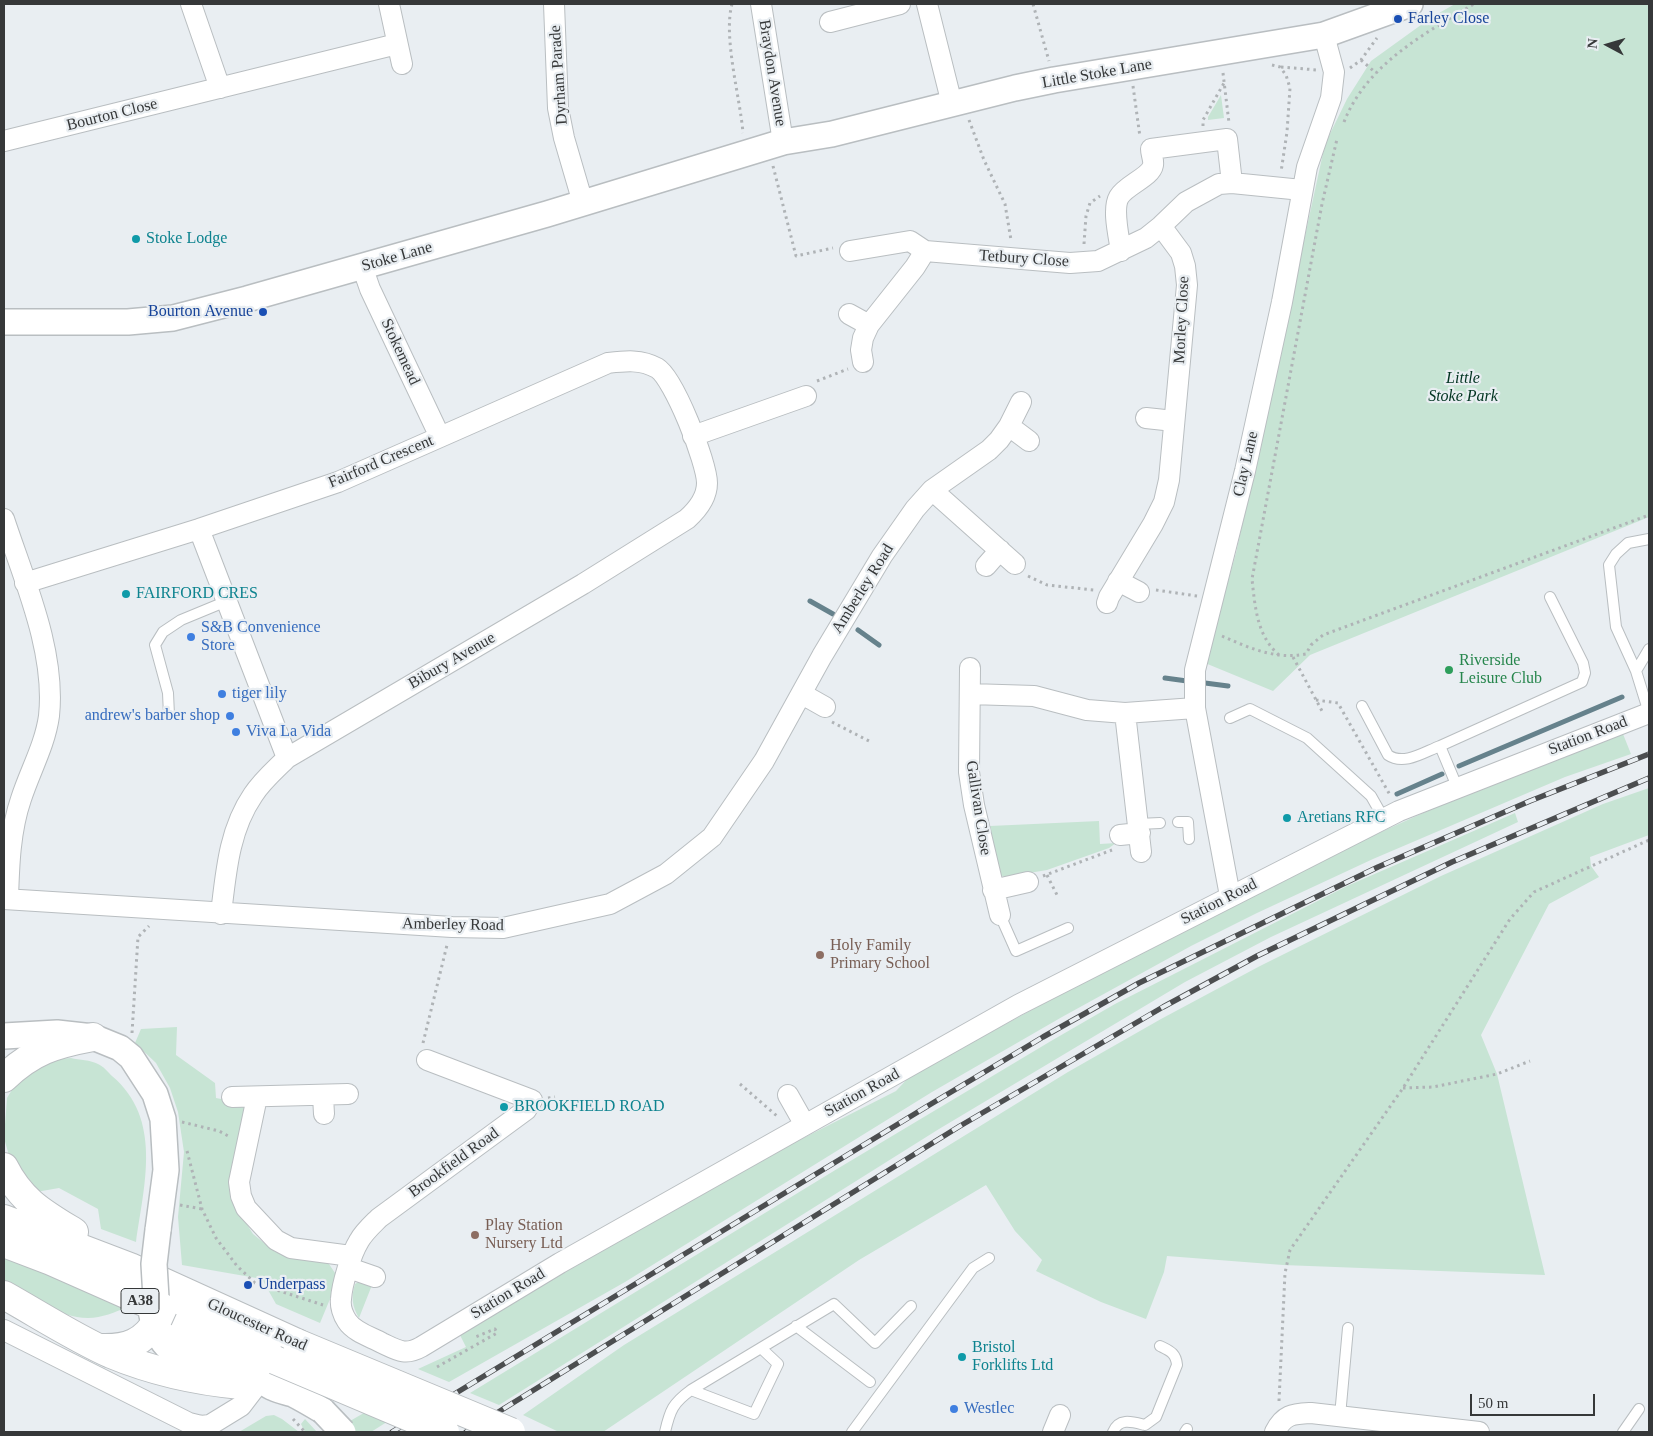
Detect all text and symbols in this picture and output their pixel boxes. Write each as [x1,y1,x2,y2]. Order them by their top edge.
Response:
place label: Farley Close [1408,9,1489,29]
marker: Farley Close [1392,13,1404,25]
street label: Braydon Avenue [754,18,790,128]
north arrow [1583,20,1633,70]
street label: Dyrham Parade [546,24,572,126]
text: N [1585,38,1601,49]
street label: Little Stoke Lane [1041,55,1153,93]
street label: Bourton Close [65,94,159,136]
place label: Stoke Lodge [146,229,227,249]
marker: Stoke Lodge [130,233,142,245]
street label: Stoke Lane [360,238,434,276]
street label: Tetbury Close [978,246,1070,272]
street label: Morley Close [1170,276,1194,364]
place label: Bourton Avenue [148,302,253,322]
marker: Bourton Avenue [257,306,269,318]
street label: Stokemead [376,316,424,388]
park label: Little Stoke Park [1428,369,1498,407]
street label: Clay Lane [1229,430,1263,498]
street label: Fairford Crescent [326,431,436,493]
street label: Amberley Road [828,541,898,637]
place label: FAIRFORD CRES [136,584,258,604]
marker: FAIRFORD CRES [120,588,132,600]
place label: S&B Convenience Store [201,618,321,656]
street label: Bibury Avenue [405,628,499,694]
marker: S&B Convenience Store [185,631,197,643]
place label: Riverside Leisure Club [1459,651,1542,689]
marker: Riverside Leisure Club [1443,664,1455,676]
place label: tiger lily [232,684,287,704]
marker: tiger lily [216,688,228,700]
place label: andrew's barber shop [85,706,220,726]
marker: andrew's barber shop [224,710,236,722]
street label: Station Road [1546,712,1630,760]
place label: Viva La Vida [246,722,331,742]
marker: Viva La Vida [230,726,242,738]
street label: Gallivan Close [961,759,995,857]
place label: Aretians RFC [1297,808,1385,828]
marker: Aretians RFC [1281,812,1293,824]
street label: Station Road [1178,875,1260,929]
street label: Amberley Road [402,915,504,935]
place label: Holy Family Primary School [830,936,930,974]
marker: Holy Family Primary School [814,949,826,961]
street label: Station Road [821,1064,903,1122]
place label: BROOKFIELD ROAD [514,1097,665,1117]
marker: BROOKFIELD ROAD [498,1101,510,1113]
street label: Brookfield Road [405,1124,503,1202]
place label: Play Station Nursery Ltd [485,1216,563,1254]
marker: Play Station Nursery Ltd [469,1229,481,1241]
street label: Station Road [467,1264,549,1324]
place label: Underpass [258,1275,326,1295]
marker: Underpass [242,1279,254,1291]
road number: A38 [121,1288,159,1314]
street label: Gloucester Road [204,1294,310,1356]
place label: Bristol Forklifts Ltd [972,1338,1053,1376]
marker: Bristol Forklifts Ltd [956,1351,968,1363]
scale bar [1473,1384,1598,1416]
text: 50 m [1478,1395,1508,1411]
place label: Westlec [964,1399,1014,1419]
marker: Westlec [948,1403,960,1415]

